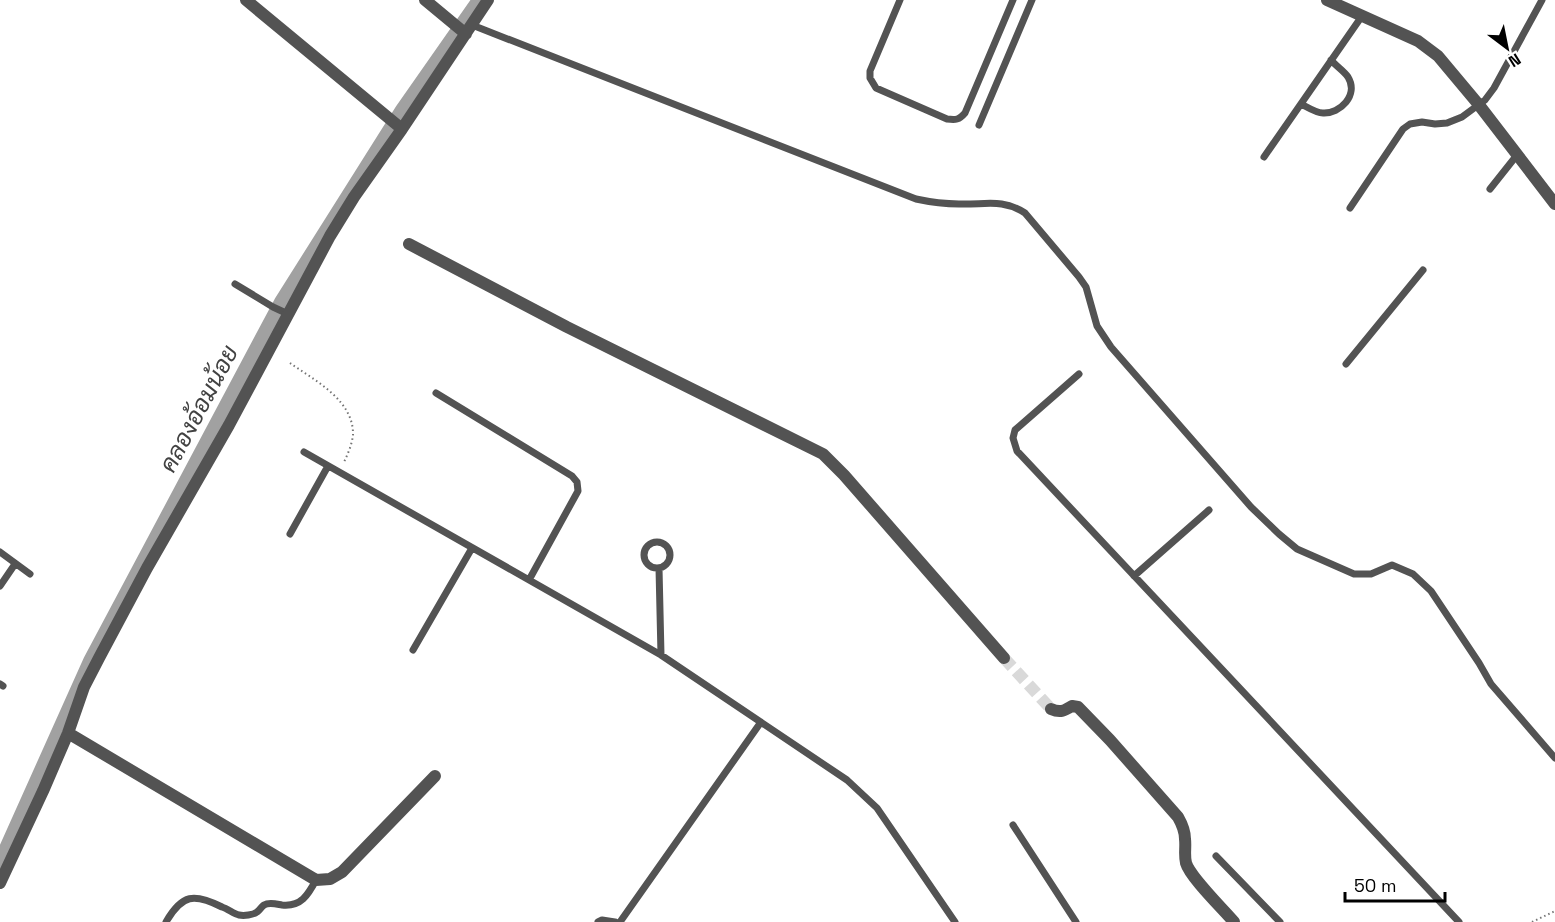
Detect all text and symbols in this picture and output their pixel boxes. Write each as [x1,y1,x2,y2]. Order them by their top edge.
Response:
north arrow [1477,18,1537,78]
text: N [1505,49,1525,72]
water label: คลองอ้อมน้อย [152,340,245,478]
scale bar [1345,865,1446,903]
text: 50 m [1354,874,1396,897]

